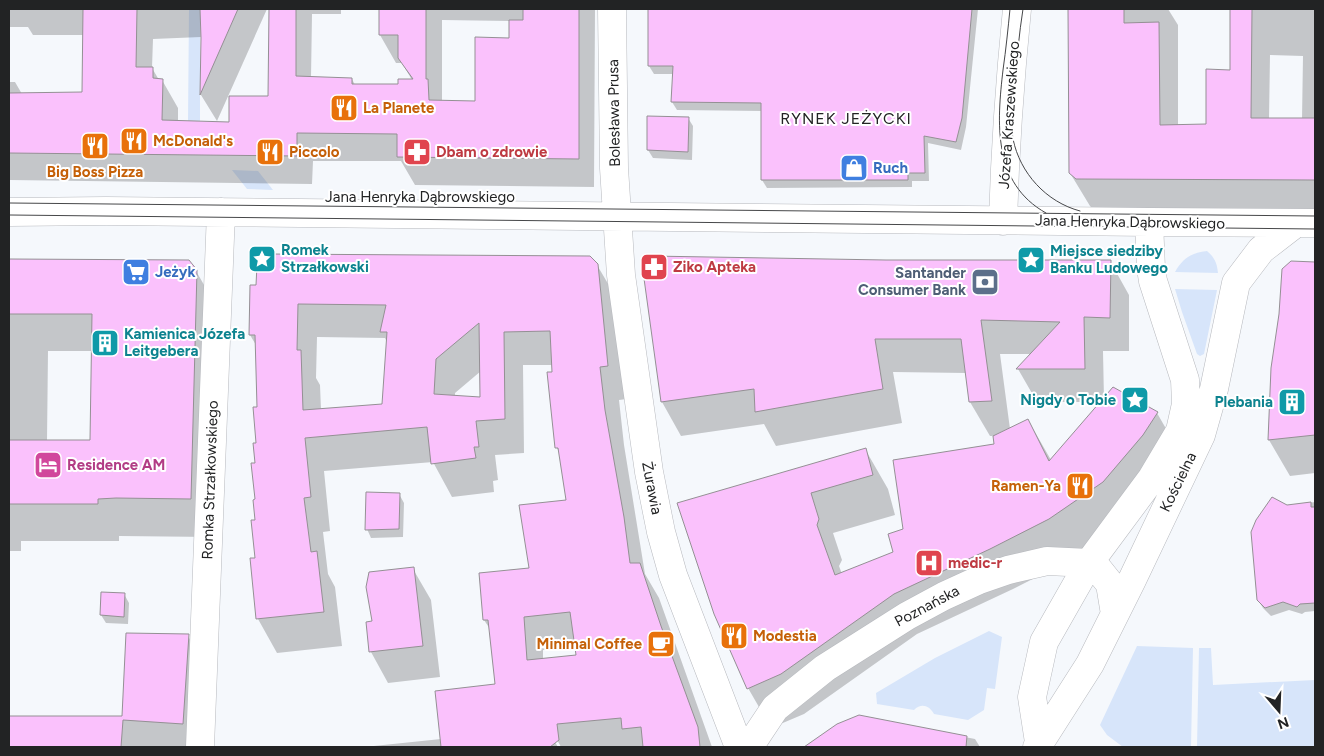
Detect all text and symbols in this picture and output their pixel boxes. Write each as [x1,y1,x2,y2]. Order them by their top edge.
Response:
street label: Józefa Kraszewskiego [995,40,1023,190]
street label: Bolesława Prusa [604,59,624,167]
restaurant icon: La Planete [329,93,359,123]
place label: La Planete [363,99,435,117]
district label: RYNEK JEŻYCKI [780,109,912,128]
restaurant icon: McDonald's [119,126,149,156]
restaurant icon: Big Boss Pizza [80,131,110,161]
place label: McDonald's [153,132,233,150]
restaurant icon: Piccolo [255,137,285,167]
pharmacy icon: Dbam o zdrowie [402,137,432,167]
place label: Piccolo [289,143,340,161]
place label: Dbam o zdrowie [436,143,548,161]
shop icon: Ruch [839,153,869,183]
place label: Ruch [873,159,908,177]
place label: Big Boss Pizza [47,163,143,181]
street label: Jana Henryka Dąbrowskiego [325,188,515,206]
street label: Jana Henryka Dąbrowskiego [1035,211,1225,233]
place label: Romek Strzałkowski [281,241,369,276]
place label: Miejsce siedziby Banku Ludowego [1050,242,1168,277]
place icon: Romek Strzałkowski [247,244,277,274]
place icon: Miejsce siedziby Banku Ludowego [1016,245,1046,275]
pharmacy icon: Ziko Apteka [639,252,669,282]
supermarket icon: Jeżyk [121,257,151,287]
place label: Ziko Apteka [673,258,756,276]
place label: Jeżyk [155,263,195,281]
place label: Santander Consumer Bank [858,264,966,299]
bank icon: Santander Consumer Bank [970,267,1000,297]
place label: Kamienica Józefa Leitgebera [124,325,245,360]
building icon: Kamienica Józefa Leitgebera [90,328,120,358]
place icon: Nigdy o Tobie [1120,385,1150,415]
building icon: Plebania [1277,387,1307,417]
place label: Nigdy o Tobie [1020,391,1117,409]
place label: Plebania [1215,393,1273,411]
street label: Romka Strzałkowskiego [198,400,222,560]
street label: Kościelna [1156,449,1200,515]
hotel icon: Residence AM [33,450,63,480]
place label: Residence AM [67,456,165,474]
street label: Żurawia [638,460,666,516]
restaurant icon: Ramen-Ya [1065,471,1095,501]
place label: Ramen-Ya [991,477,1061,495]
hospital icon: medic-r [914,548,944,578]
place label: medic-r [948,554,1003,572]
street label: Poznańska [892,581,962,631]
restaurant icon: Modestia [719,621,749,651]
place label: Modestia [753,627,817,645]
cafe icon: Minimal Coffee [646,629,676,659]
place label: Minimal Coffee [537,635,643,653]
north arrow [1254,686,1304,736]
text: N [1275,713,1291,733]

